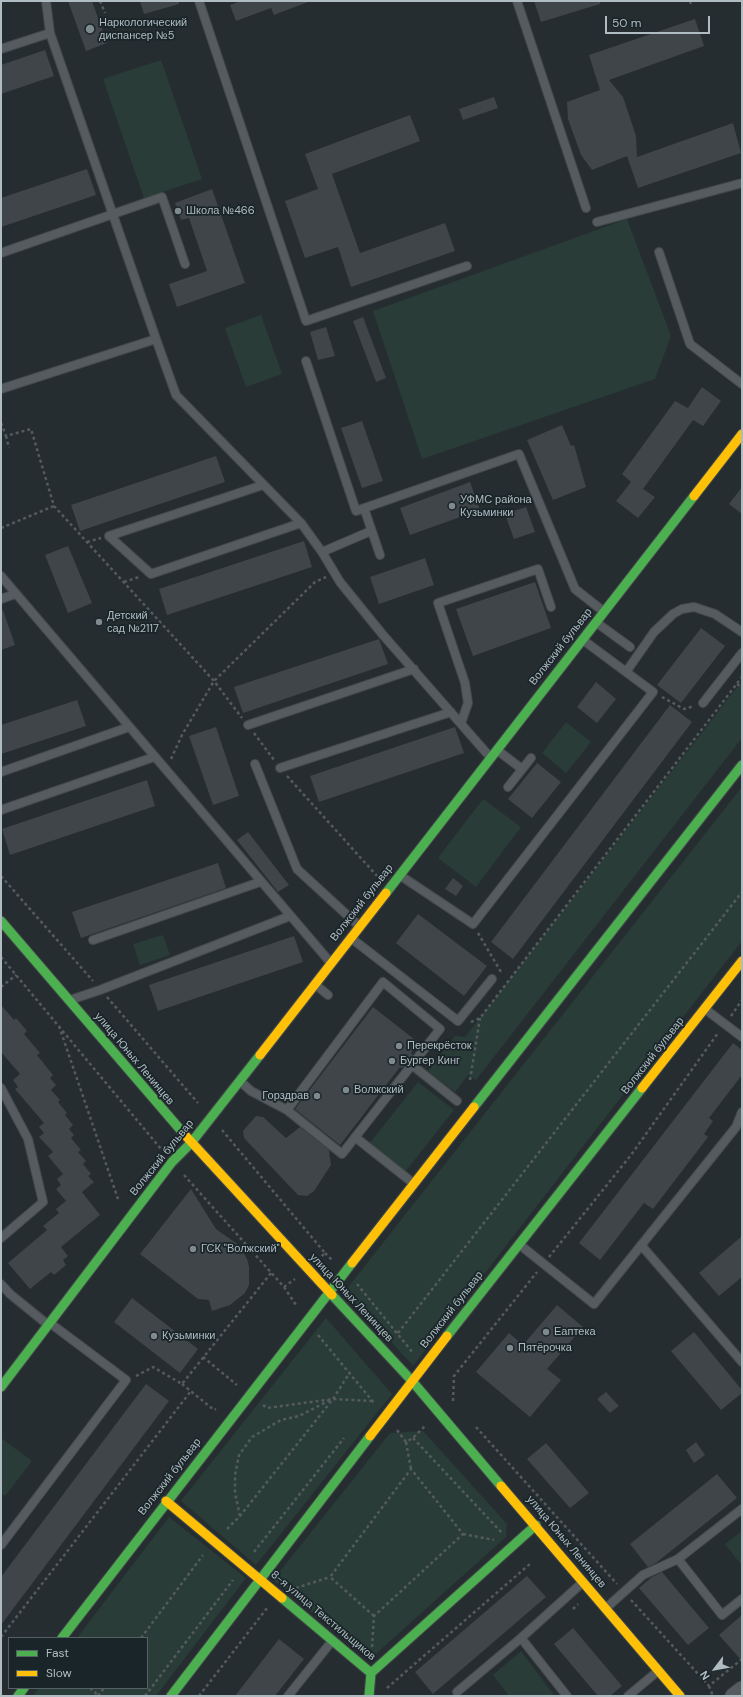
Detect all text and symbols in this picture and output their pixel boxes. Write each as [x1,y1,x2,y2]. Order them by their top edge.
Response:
scale bar [607,8,712,34]
text: 50 m [612,15,641,31]
place label: Наркологический диспансер №5 [99,16,187,42]
marker: Наркологический диспансер №5 [84,23,96,35]
place label: Школа №466 [186,204,255,218]
marker: Школа №466 [173,206,183,216]
place label: УФМС района Кузьминки [460,493,532,519]
marker: УФМС района Кузьминки [447,501,457,511]
street label: Волжский бульвар [527,606,595,688]
place label: Детский сад №2117 [107,609,159,635]
marker: Детский сад №2117 [94,617,104,627]
street label: Волжский бульвар [328,862,396,944]
street label: улица Юных Ленинцев [92,1010,176,1108]
street label: Волжский бульвар [619,1015,687,1097]
place label: Перекрёсток [407,1039,472,1053]
marker: Перекрёсток [394,1041,404,1051]
place label: Бургер Кинг [400,1054,460,1068]
marker: Бургер Кинг [387,1056,397,1066]
place label: Волжский [354,1083,404,1097]
marker: Волжский [341,1085,351,1095]
place label: Горздрав [262,1089,309,1103]
marker: Горздрав [312,1091,322,1101]
street label: Волжский бульвар [127,1117,197,1199]
place label: ГСК "Волжский" [201,1242,280,1256]
marker: ГСК "Волжский" [188,1244,198,1254]
street label: улица Юных Ленинцев [306,1251,396,1345]
street label: Волжский бульвар [418,1269,486,1351]
place label: Еаптека [554,1325,596,1339]
marker: Еаптека [541,1327,551,1337]
place label: Кузьминки [162,1329,215,1343]
marker: Кузьминки [149,1331,159,1341]
place label: Пятёрочка [518,1341,572,1355]
marker: Пятёрочка [505,1343,515,1353]
street label: Волжский бульвар [136,1436,204,1518]
street label: улица Юных Ленинцев [524,1493,608,1591]
street label: 8-я улица Текстильщиков [268,1568,378,1664]
legend [8,1637,148,1689]
text: Fast [46,1645,69,1661]
north arrow [695,1649,735,1689]
text: Slow [46,1665,72,1681]
text: N [697,1668,713,1682]

